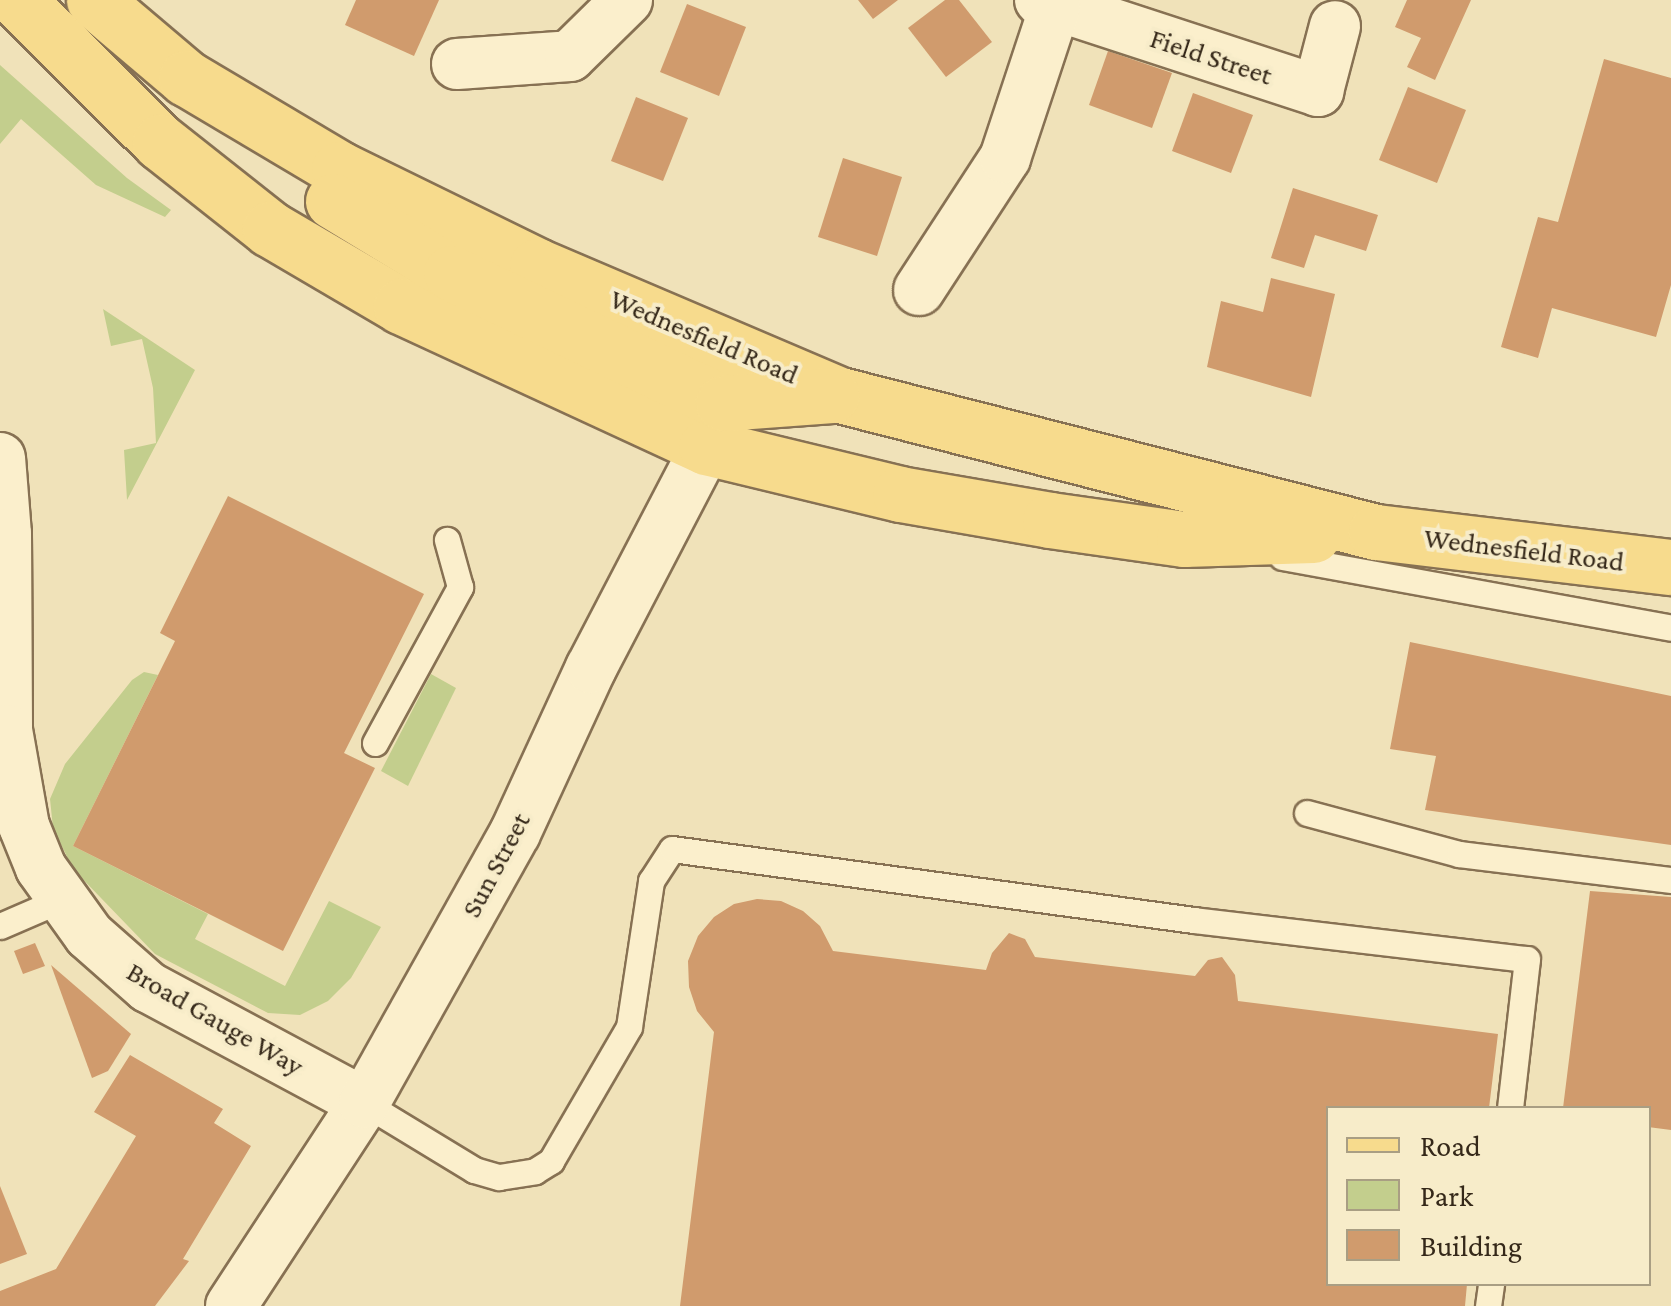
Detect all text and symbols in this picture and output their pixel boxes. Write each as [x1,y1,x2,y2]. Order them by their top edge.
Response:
street label: Field Street [1146,22,1276,92]
street label: Wednesfield Road [605,282,803,392]
street label: Wednesfield Road [1422,521,1626,579]
street label: Sun Street [454,807,538,923]
street label: Broad Gauge Way [121,955,309,1083]
legend [1326,1106,1651,1286]
text: Road [1420,1129,1481,1162]
text: Park [1420,1179,1473,1212]
text: Building [1420,1229,1522,1262]

